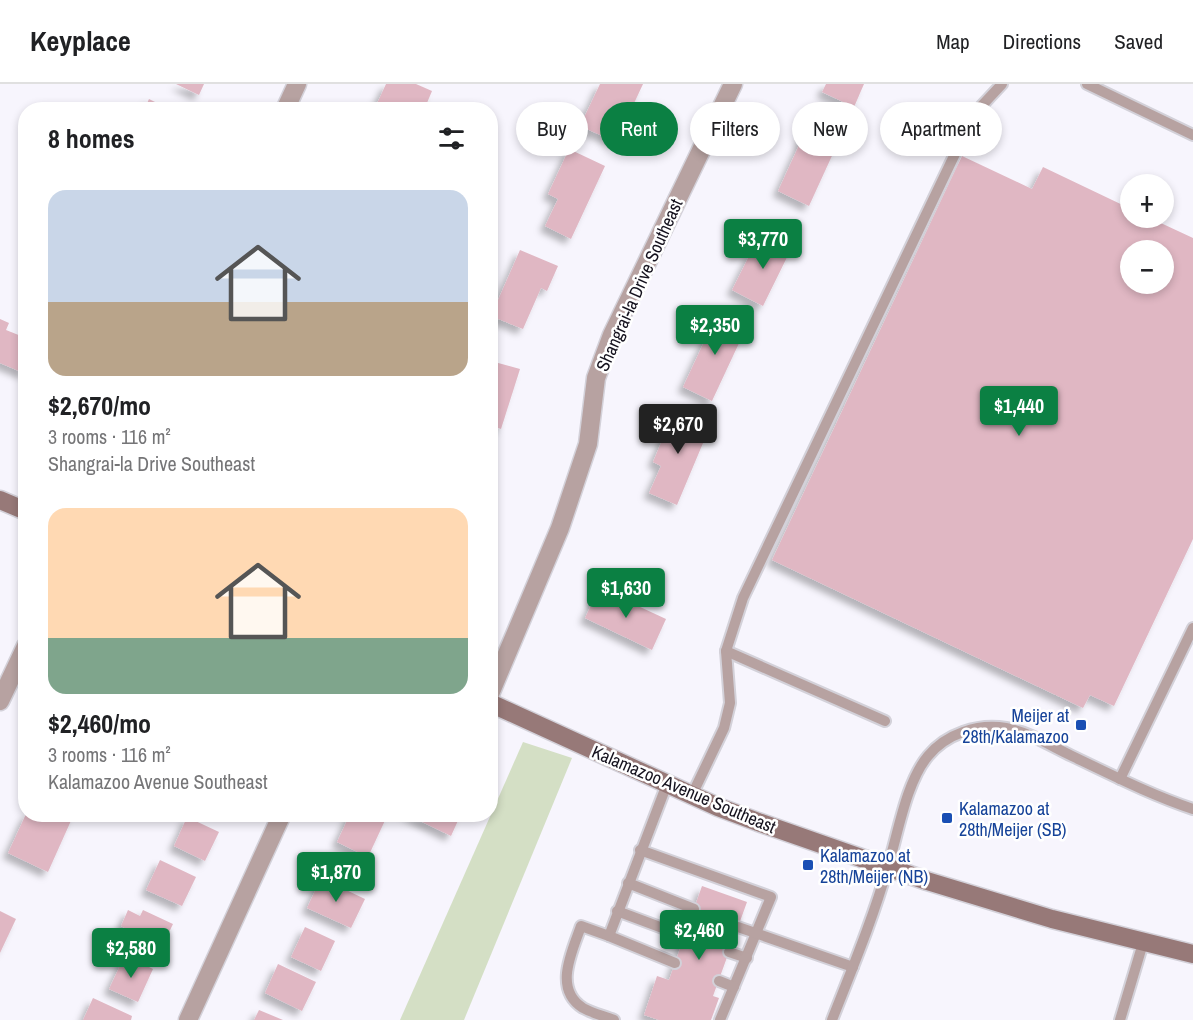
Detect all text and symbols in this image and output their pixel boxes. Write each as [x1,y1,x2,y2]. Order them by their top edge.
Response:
text: Keyplace [30,22,131,60]
text: Map [936,27,970,56]
text: Directions [1003,27,1081,56]
text: Saved [1114,27,1163,56]
chip: Buy [516,102,588,156]
chip: Rent [600,102,678,156]
chip: Filters [690,102,780,156]
chip: New [792,102,868,156]
chip: Apartment [880,102,1002,156]
text: 8 homes [48,121,135,156]
icon: filters [435,122,468,155]
map controls [1120,174,1174,294]
button: + [1120,174,1174,228]
street label: Shangrai-la Drive Southeast [590,195,688,375]
pin: $3,770 [714,219,812,270]
text: $3,770 [738,225,788,252]
icon: home [204,229,312,337]
button: − [1120,240,1174,294]
pin: $2,350 [666,305,764,356]
text: $2,350 [690,311,740,338]
pin: $1,440 [970,386,1068,437]
text: $2,670/mo [48,388,151,423]
text: $1,440 [994,392,1044,419]
pin: $2,670 [629,404,727,455]
text: $2,670 [653,410,703,437]
text: 3 rooms · 116 m² [48,423,171,450]
text: Shangrai-la Drive Southeast [48,450,255,477]
icon: home [204,547,312,655]
pin: $1,630 [577,568,675,619]
text: $1,630 [601,574,651,601]
place label: Meijer at 28th/Kalamazoo [962,703,1069,749]
text: $2,460/mo [48,706,151,741]
marker: Meijer at 28th/Kalamazoo [1074,718,1088,732]
street label: Kalamazoo Avenue Southeast [588,739,780,839]
text: 3 rooms · 116 m² [48,741,171,768]
text: Kalamazoo Avenue Southeast [48,768,267,795]
place label: Kalamazoo at 28th/Meijer (SB) [959,796,1067,842]
marker: Kalamazoo at 28th/Meijer (SB) [940,811,954,825]
place label: Kalamazoo at 28th/Meijer (NB) [820,843,928,889]
pin: $1,870 [287,852,385,903]
text: $1,870 [311,858,361,885]
marker: Kalamazoo at 28th/Meijer (NB) [801,858,815,872]
pin: $2,460 [650,910,748,961]
text: $2,460 [674,916,724,943]
pin: $2,580 [82,928,180,979]
text: $2,580 [106,934,156,961]

